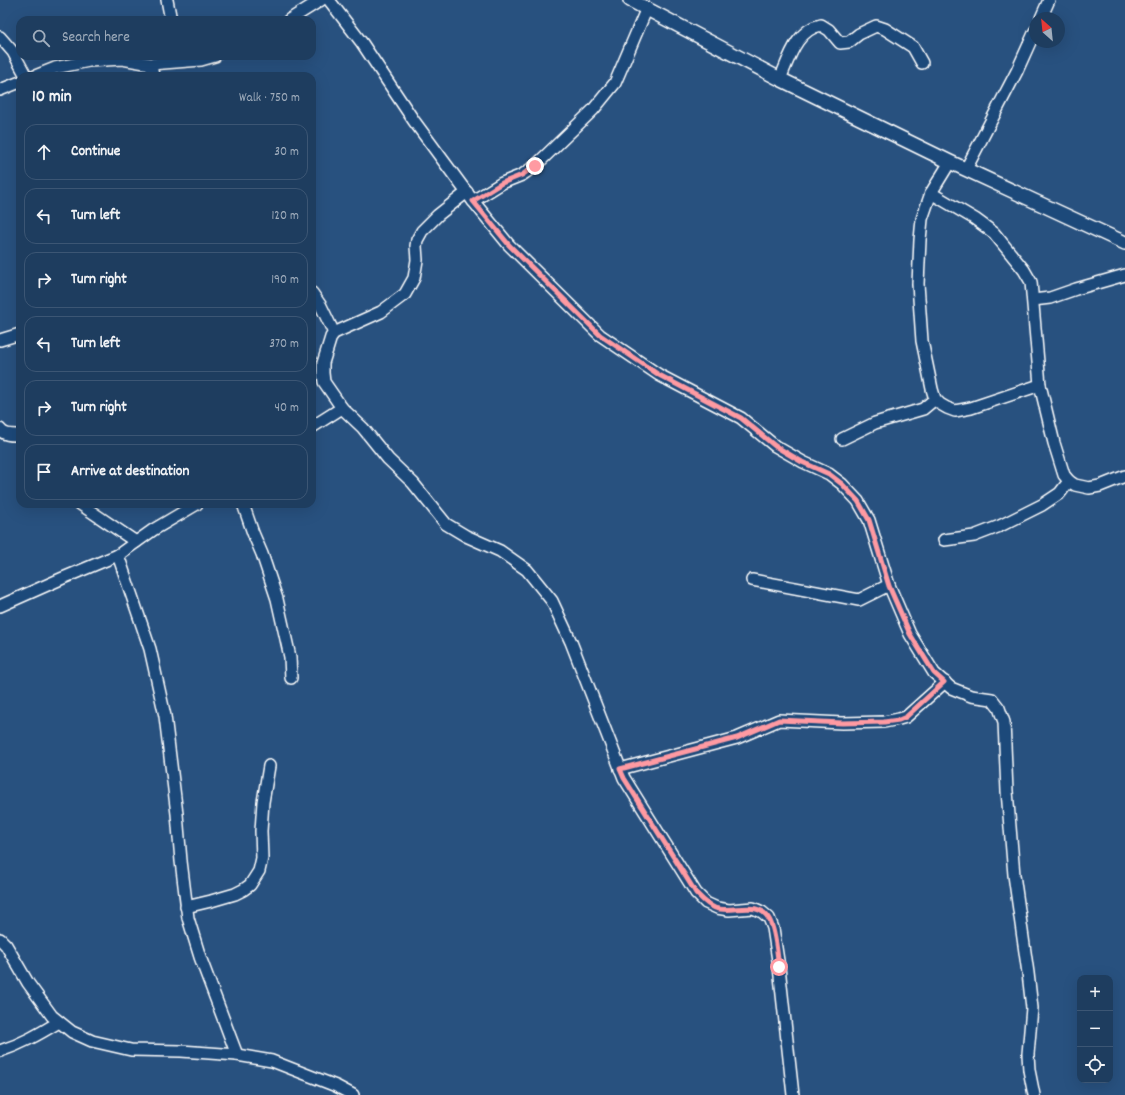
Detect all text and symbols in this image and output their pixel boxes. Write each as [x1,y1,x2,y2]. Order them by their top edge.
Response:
north arrow [1029,12,1065,48]
search box [16,16,316,60]
icon: search [30,27,52,49]
text: Search here [62,27,130,49]
text: 10 min [32,86,72,110]
text: Walk · 750 m [239,89,300,108]
icon: ahead [33,141,55,163]
text: Continue [71,141,120,163]
text: 30 m [274,143,299,162]
route end [526,157,544,175]
icon: left [33,205,55,227]
text: Turn left [71,205,120,227]
text: 120 m [271,207,299,226]
icon: right [33,269,55,291]
text: Turn right [71,269,127,291]
text: 190 m [271,271,299,290]
icon: left [33,333,55,355]
text: Turn left [71,333,120,355]
text: 370 m [269,335,299,354]
icon: right [33,397,55,419]
text: Turn right [71,397,127,419]
text: 40 m [275,399,299,418]
icon: arrive [33,461,55,483]
text: Arrive at destination [71,461,189,483]
route start [770,958,788,976]
map controls [1077,975,1113,1083]
button: + [1077,975,1113,1011]
button: − [1077,1011,1113,1047]
button: locate [1077,1047,1113,1083]

